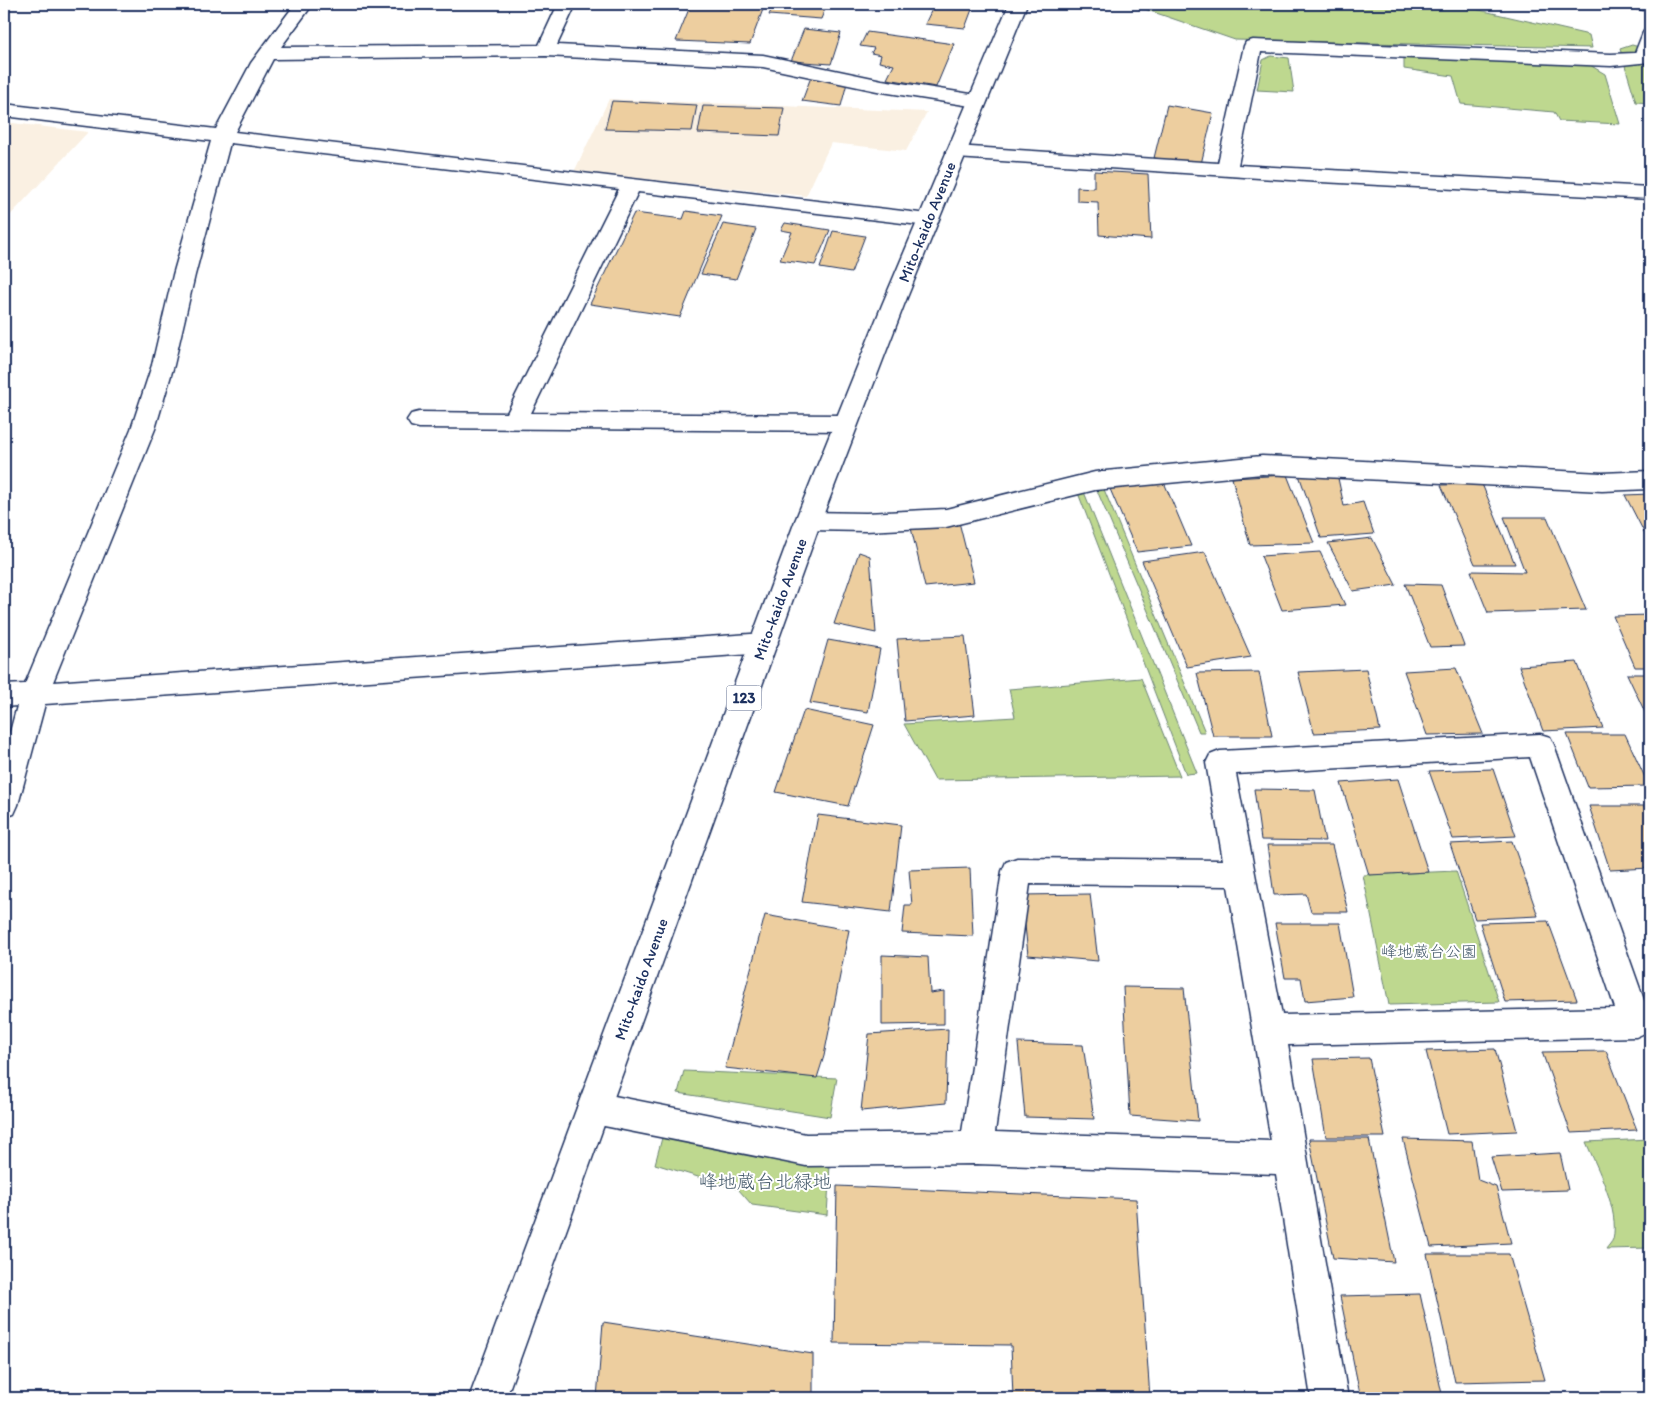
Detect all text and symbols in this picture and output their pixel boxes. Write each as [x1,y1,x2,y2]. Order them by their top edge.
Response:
street label: Mito-kaido Avenue [894,159,960,285]
street label: Mito-kaido Avenue [749,535,811,663]
road number: 123 [726,686,762,710]
street label: Mito-kaido Avenue [610,915,672,1043]
park label: 峰地蔵台公園 [1381,942,1477,961]
park label: 峰地蔵台北緑地 [698,1170,832,1193]

